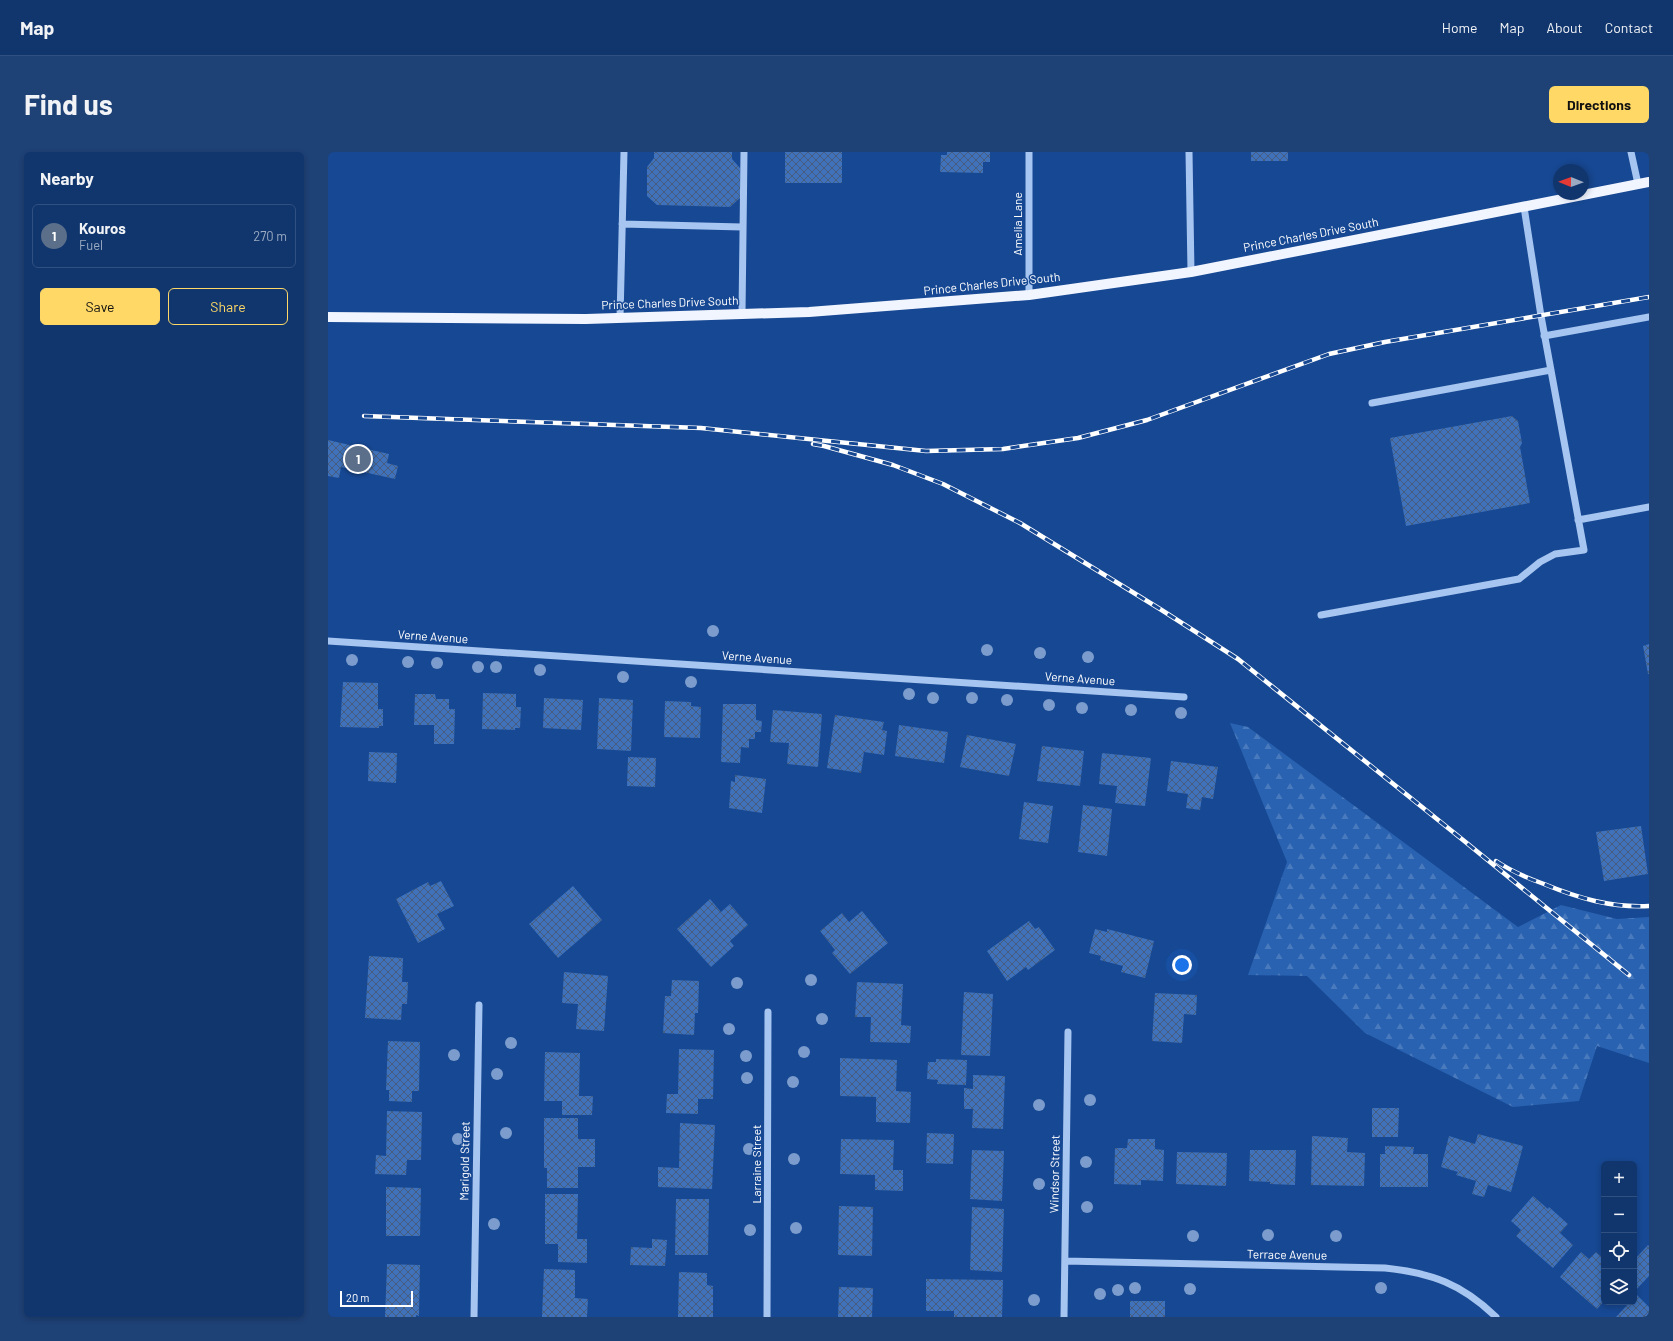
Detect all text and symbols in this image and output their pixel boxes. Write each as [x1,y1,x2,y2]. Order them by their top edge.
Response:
text: Map [20,16,54,39]
text: Home [1442,19,1478,36]
text: Map [1500,19,1524,36]
text: About [1546,19,1583,36]
text: Contact [1605,19,1653,36]
button: Directions [1549,86,1649,123]
text: Find us [24,87,113,121]
north arrow [1553,164,1589,200]
text: Nearby [40,168,94,188]
street label: Amelia Lane [1010,192,1024,256]
street label: Prince Charles Drive South [1242,214,1380,254]
text: Kouros [79,219,126,237]
text: 1 [52,228,56,244]
text: 270 m [253,228,287,244]
text: Fuel [79,237,103,253]
street label: Prince Charles Drive South [923,269,1061,297]
button: Save [40,288,160,325]
button: Share [168,288,288,325]
street label: Prince Charles Drive South [601,293,739,311]
pin: 1 [345,444,371,474]
street label: Verne Avenue [397,627,469,645]
street label: Verne Avenue [721,648,793,666]
street label: Verne Avenue [1044,669,1116,687]
your location [1172,955,1192,975]
street label: Marigold Street [456,1121,472,1201]
street label: Larraine Street [749,1125,763,1203]
street label: Windsor Street [1046,1135,1062,1213]
map controls [1601,1161,1637,1305]
button: + [1601,1161,1637,1197]
button: − [1601,1197,1637,1233]
button: locate [1601,1233,1637,1269]
street label: Terrace Avenue [1247,1246,1327,1262]
button: layers [1601,1269,1637,1305]
scale bar [340,1289,413,1308]
text: 20 m [346,1291,369,1304]

